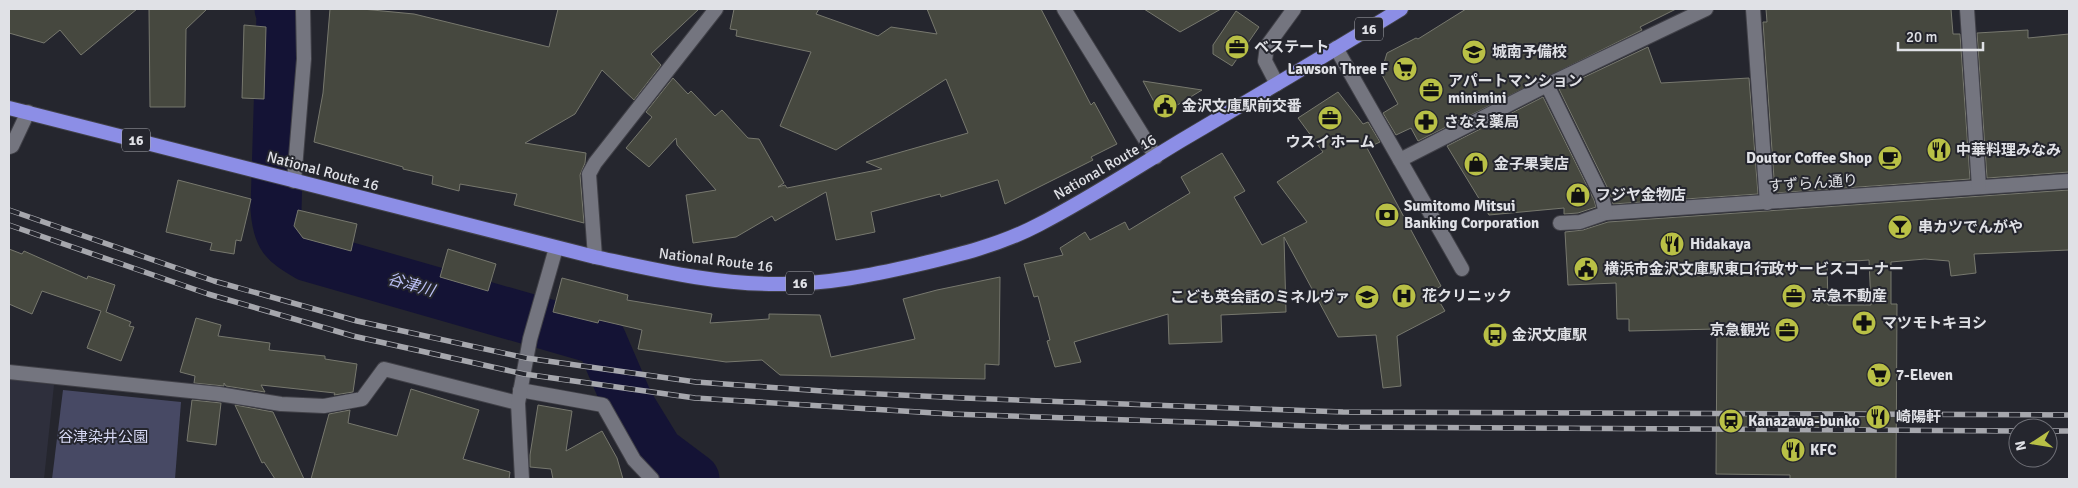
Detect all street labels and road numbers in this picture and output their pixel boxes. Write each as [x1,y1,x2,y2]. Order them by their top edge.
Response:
road number: 16 [1355,18,1383,40]
road number: 16 [122,128,150,152]
street label: National Route 16 [1051,130,1159,204]
street label: National Route 16 [265,147,381,195]
street label: すずらん通り [1767,171,1859,195]
street label: National Route 16 [658,244,774,276]
road number: 16 [786,272,814,294]

